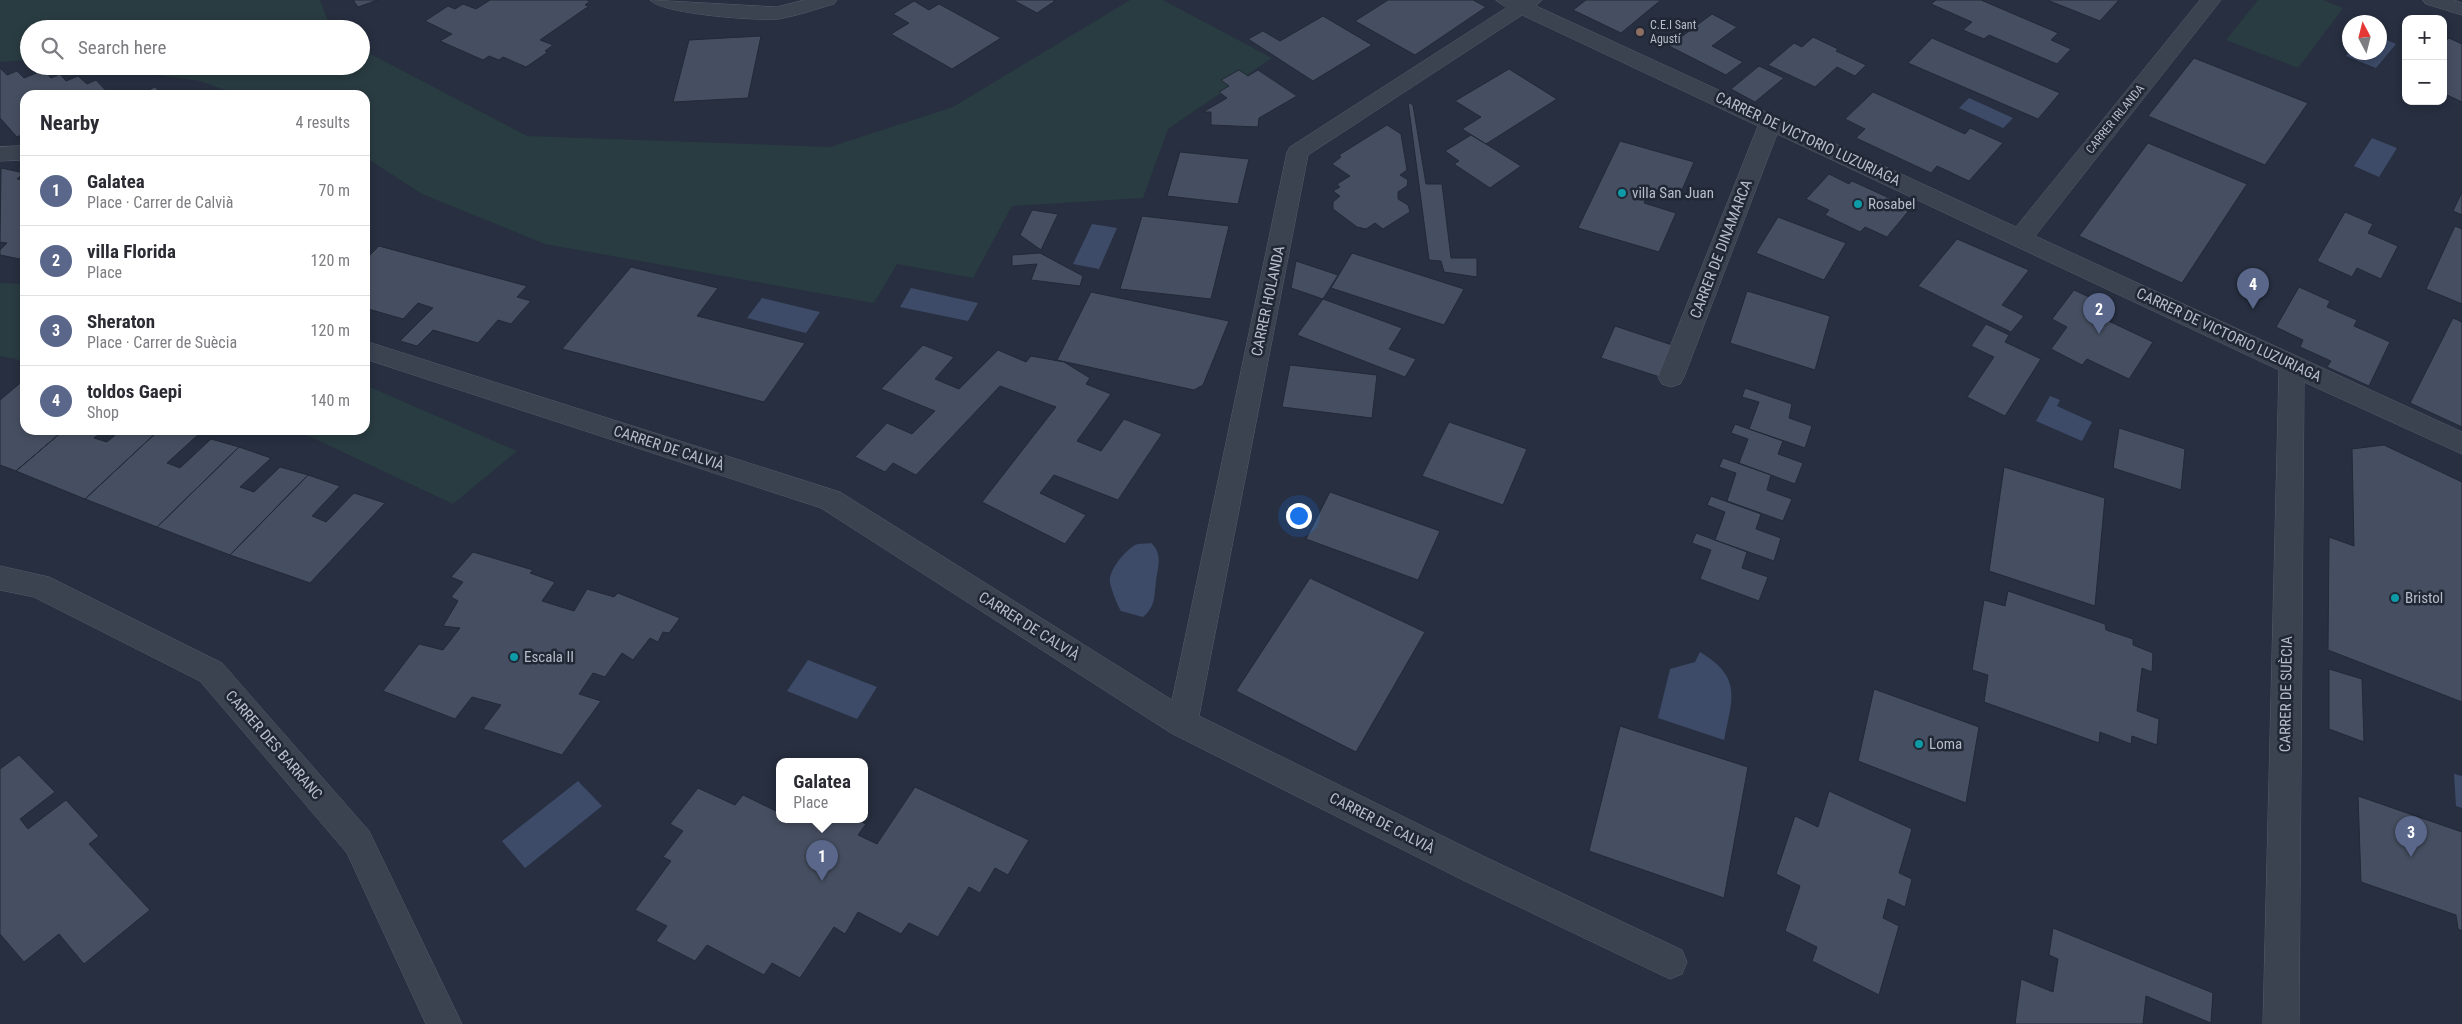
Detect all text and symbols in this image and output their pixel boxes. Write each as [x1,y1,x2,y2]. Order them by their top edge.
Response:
north arrow [2342,15,2387,60]
map controls [2402,15,2447,105]
button: + [2402,15,2447,60]
place label: C.E.I Sant Agustí [1650,18,1697,46]
search box [20,20,370,75]
marker: C.E.I Sant Agustí [1634,26,1646,38]
icon: search [38,34,66,62]
text: Search here [78,36,166,59]
button: − [2402,60,2447,105]
street label: CARRER IRLANDA [2083,82,2147,156]
street label: CARRER DE VICTORIO LUZURIAGA [1713,88,1904,190]
text: Nearby [40,111,99,135]
text: 4 results [295,113,350,132]
text: Galatea [87,170,145,193]
street label: CARRER DE DINAMARCA [1686,177,1756,321]
text: 1 [52,181,60,200]
text: 70 m [318,181,350,200]
place label: villa San Juan [1632,184,1714,202]
marker: villa San Juan [1616,187,1628,199]
text: Place · Carrer de Calvià [87,193,233,212]
place label: Rosabel [1868,195,1915,213]
marker: Rosabel [1852,198,1864,210]
text: villa Florida [87,240,176,263]
street label: CARRER HOLANDA [1247,244,1289,358]
text: 2 [52,251,60,270]
text: 120 m [311,251,350,270]
text: Place [87,263,122,282]
pin: 4 [2237,268,2269,309]
street label: CARRER DE VICTORIO LUZURIAGA [2134,284,2325,386]
pin: 2 [2083,293,2115,334]
text: Sheraton [87,310,155,333]
text: 3 [52,321,60,340]
text: 120 m [311,321,350,340]
text: Place · Carrer de Suècia [87,333,237,352]
text: toldos Gaepi [87,380,182,403]
text: 4 [52,391,60,410]
text: 140 m [311,391,350,410]
text: Shop [87,403,119,422]
street label: CARRER DE CALVIÀ [611,422,727,474]
your location [1286,503,1312,529]
street label: CARRER DE CALVIÀ [975,588,1083,664]
place label: Bristol [2405,589,2443,607]
marker: Bristol [2389,592,2401,604]
street label: CARRER DE SUÈCIA [2276,635,2296,752]
place label: Escala II [524,648,574,666]
marker: Escala II [508,651,520,663]
street label: CARRER DES BARRANC [222,687,326,803]
place label: Loma [1929,735,1962,753]
marker: Loma [1913,738,1925,750]
popup [776,758,868,823]
text: Galatea [793,770,851,793]
street label: CARRER DE CALVIÀ [1327,789,1438,857]
text: Place [793,793,828,812]
pin: 3 [2395,816,2427,857]
pin: 1 [806,840,838,881]

